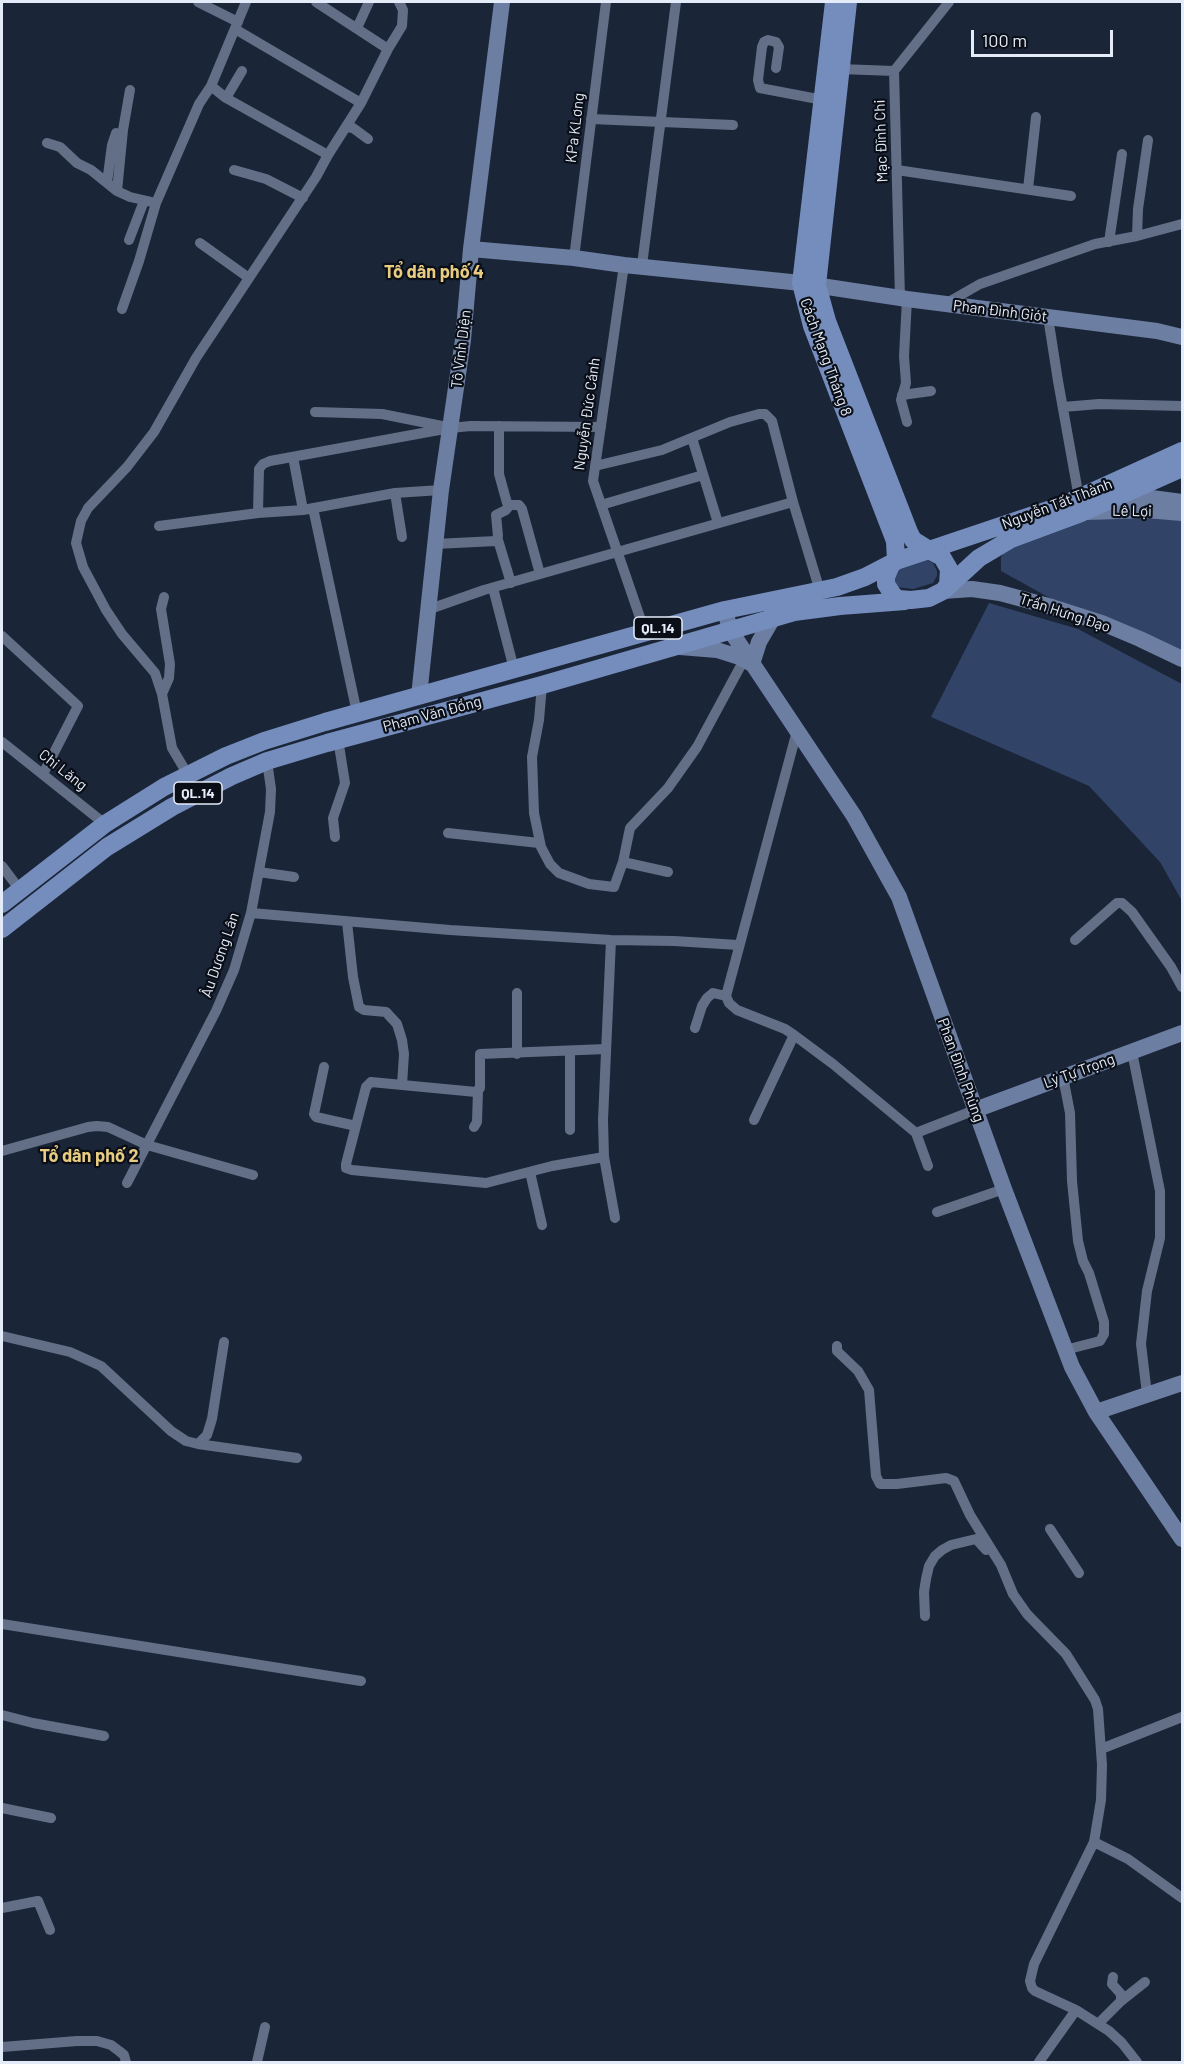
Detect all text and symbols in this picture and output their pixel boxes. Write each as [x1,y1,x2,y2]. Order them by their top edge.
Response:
scale bar [974,18,1116,56]
text: 100 m [982,29,1027,51]
street label: KPa KLơng [562,92,588,164]
street label: Mạc Đĩnh Chi [871,99,891,183]
district label: Tổ dân phố 4 [384,261,484,283]
street label: Cách Mạng Tháng 8 [796,296,856,418]
street label: Phan Đình Giót [952,296,1048,326]
street label: Tô Vĩnh Diện [447,309,475,389]
street label: Nguyễn Đức Cảnh [570,356,604,472]
street label: Nguyễn Tất Thành [999,475,1115,533]
street label: Lê Lợi [1112,502,1152,520]
street label: Trần Hưng Đạo [1017,590,1113,636]
road number: QL.14 [634,617,682,639]
street label: Phạm Văn Đồng [381,692,483,736]
street label: Chi Lăng [35,746,91,794]
road number: QL.14 [174,782,222,804]
street label: Âu Dương Lân [197,910,243,1000]
street label: Phan Đình Phùng [934,1015,988,1125]
street label: Lý Tự Trọng [1041,1050,1117,1092]
district label: Tổ dân phố 2 [39,1145,139,1167]

